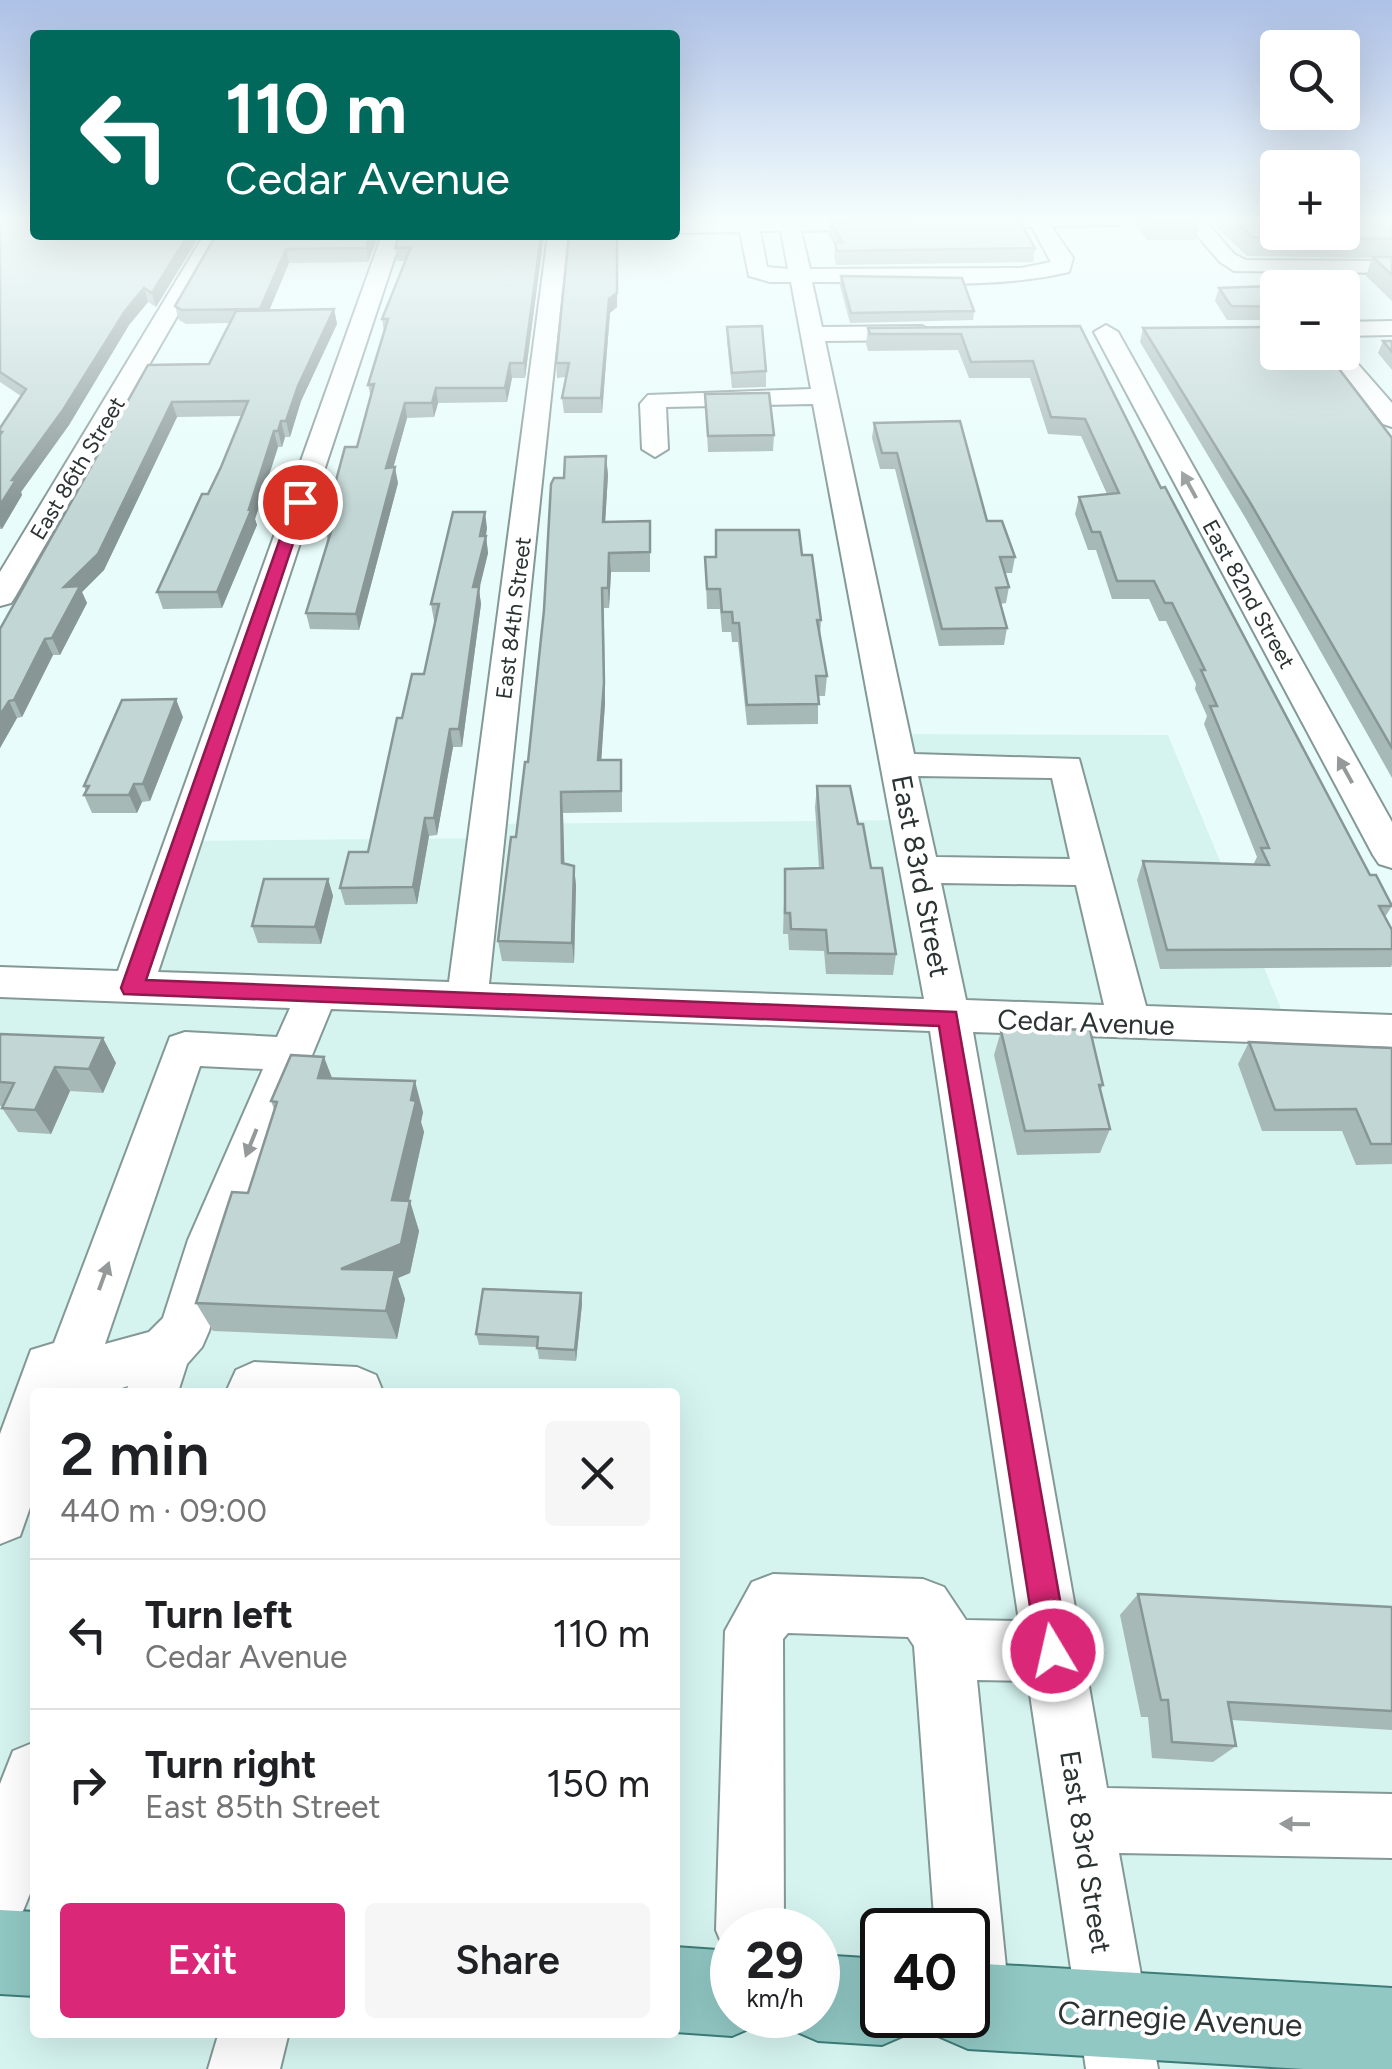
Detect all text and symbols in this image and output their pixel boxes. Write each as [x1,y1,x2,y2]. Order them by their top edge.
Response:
map controls [1260,30,1360,370]
button: search [1260,30,1360,130]
text: 110 m [225,66,407,151]
icon: left [60,70,190,200]
button: + [1260,150,1360,250]
text: Cedar Avenue [225,151,510,205]
button: − [1260,270,1360,370]
street label: East 86th Street [24,392,131,545]
pin [258,460,343,545]
one-way arrow [1181,470,1198,499]
icon: arrive [273,475,328,530]
street label: East 82nd Street [1196,515,1301,673]
street label: East 84th Street [490,535,537,701]
one-way arrow [1337,756,1355,784]
street label: East 83rd Street [885,772,957,980]
street label: Cedar Avenue [997,1002,1175,1042]
one-way arrow [242,1129,258,1159]
one-way arrow [97,1260,112,1290]
text: 2 min [60,1418,209,1490]
button: close [545,1421,650,1526]
text: 440 m · 09:00 [60,1492,267,1530]
text: Turn left [145,1592,293,1638]
position arrow [1001,1599,1105,1703]
icon: left [60,1607,115,1662]
text: 110 m [553,1611,650,1657]
text: Cedar Avenue [145,1638,348,1676]
text: Turn right [145,1742,317,1788]
street label: East 83rd Street [1053,1748,1119,1956]
icon: right [60,1757,115,1812]
text: 150 m [546,1761,650,1807]
text: East 85th Street [145,1788,381,1826]
one-way arrow [1278,1816,1310,1832]
button: Exit [60,1903,345,2018]
button: Share [365,1903,650,2018]
speed limit sign: 40 [860,1908,990,2038]
text: 29 [746,1930,804,1991]
text: km/h [746,1983,804,2013]
street label: Carnegie Avenue [1057,1994,1303,2044]

